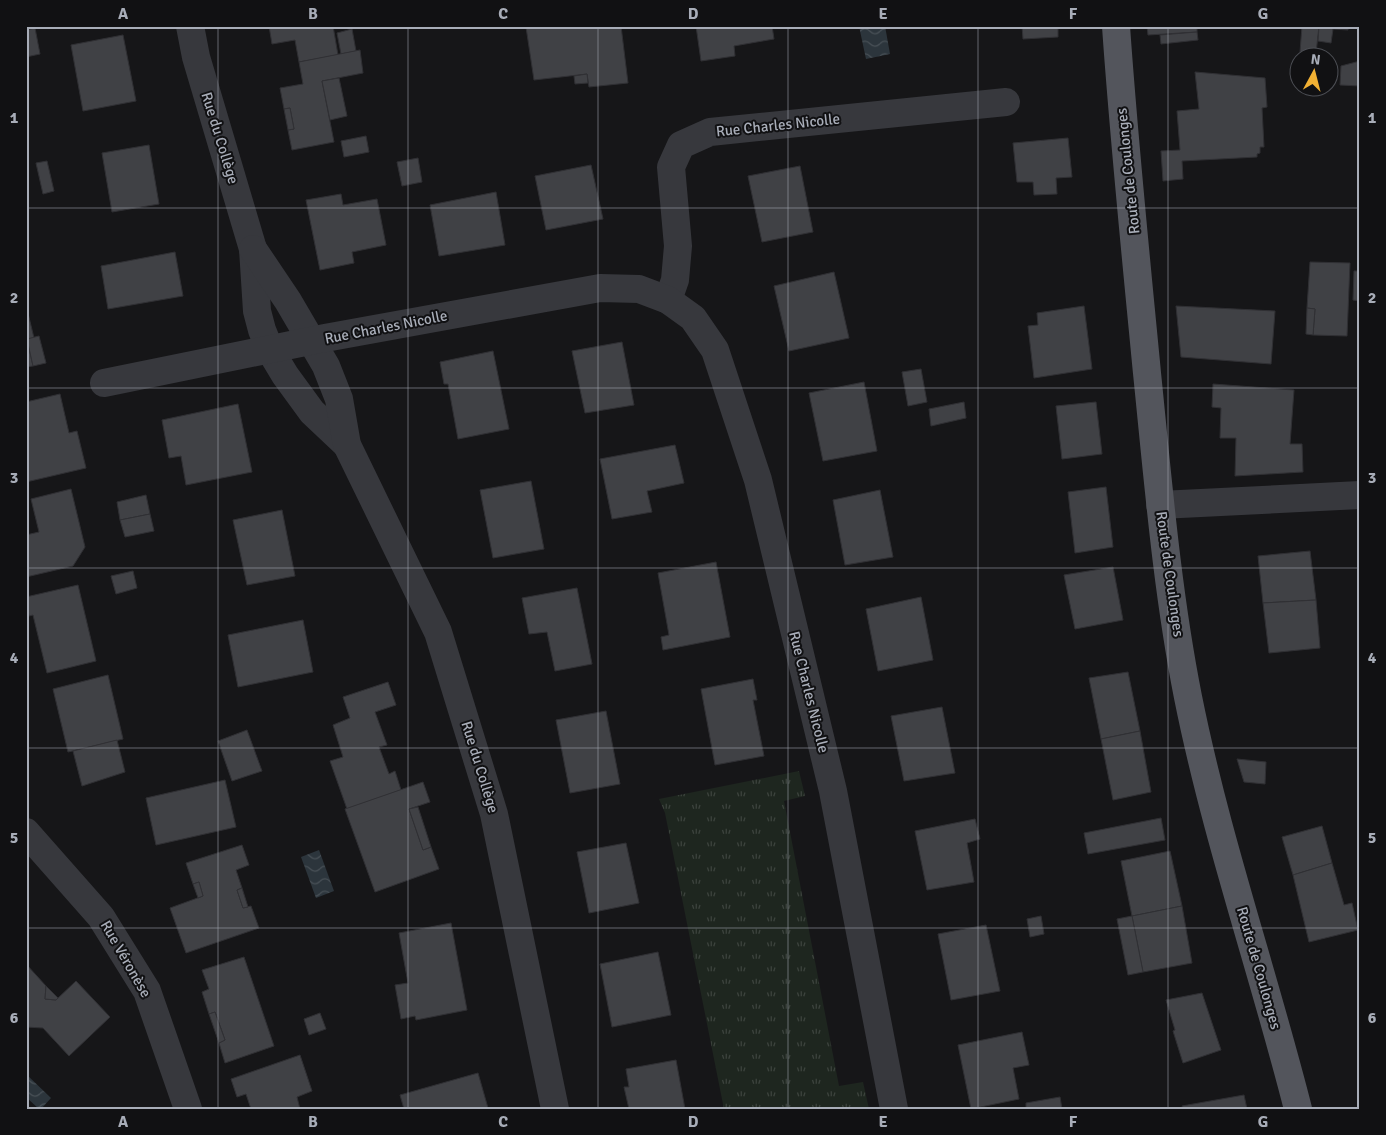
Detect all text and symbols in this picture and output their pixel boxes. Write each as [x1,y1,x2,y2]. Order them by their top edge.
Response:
text: A [118,4,129,24]
text: B [308,4,318,24]
text: C [498,4,508,24]
text: D [688,4,699,24]
text: E [878,4,888,24]
text: F [1069,4,1078,24]
text: G [1258,4,1268,24]
north arrow [1288,48,1338,98]
text: N [1310,51,1321,69]
street label: Rue du Collège [197,90,243,186]
street label: Route de Coulonges [1112,107,1144,235]
text: 1 [10,108,19,128]
text: 1 [1368,108,1377,128]
street label: Rue Charles Nicolle [715,110,841,140]
text: 2 [10,288,18,308]
text: 2 [1368,288,1376,308]
street label: Rue Charles Nicolle [323,306,449,348]
text: 3 [10,468,18,488]
text: 3 [1368,468,1376,488]
street label: Route de Coulonges [1152,510,1188,638]
street label: Rue Charles Nicolle [785,629,833,755]
text: 4 [10,648,19,668]
text: 4 [1368,648,1377,668]
street label: Rue du Collège [457,719,503,815]
text: 5 [10,828,18,848]
text: 5 [1368,828,1376,848]
street label: Route de Coulonges [1233,905,1285,1032]
street label: Rue Véronèse [97,917,155,1001]
text: 6 [10,1008,19,1028]
text: 6 [1368,1008,1377,1028]
text: A [118,1112,129,1132]
text: B [308,1112,318,1132]
text: C [498,1112,508,1132]
text: D [688,1112,699,1132]
text: E [878,1112,888,1132]
text: F [1069,1112,1078,1132]
text: G [1258,1112,1268,1132]

